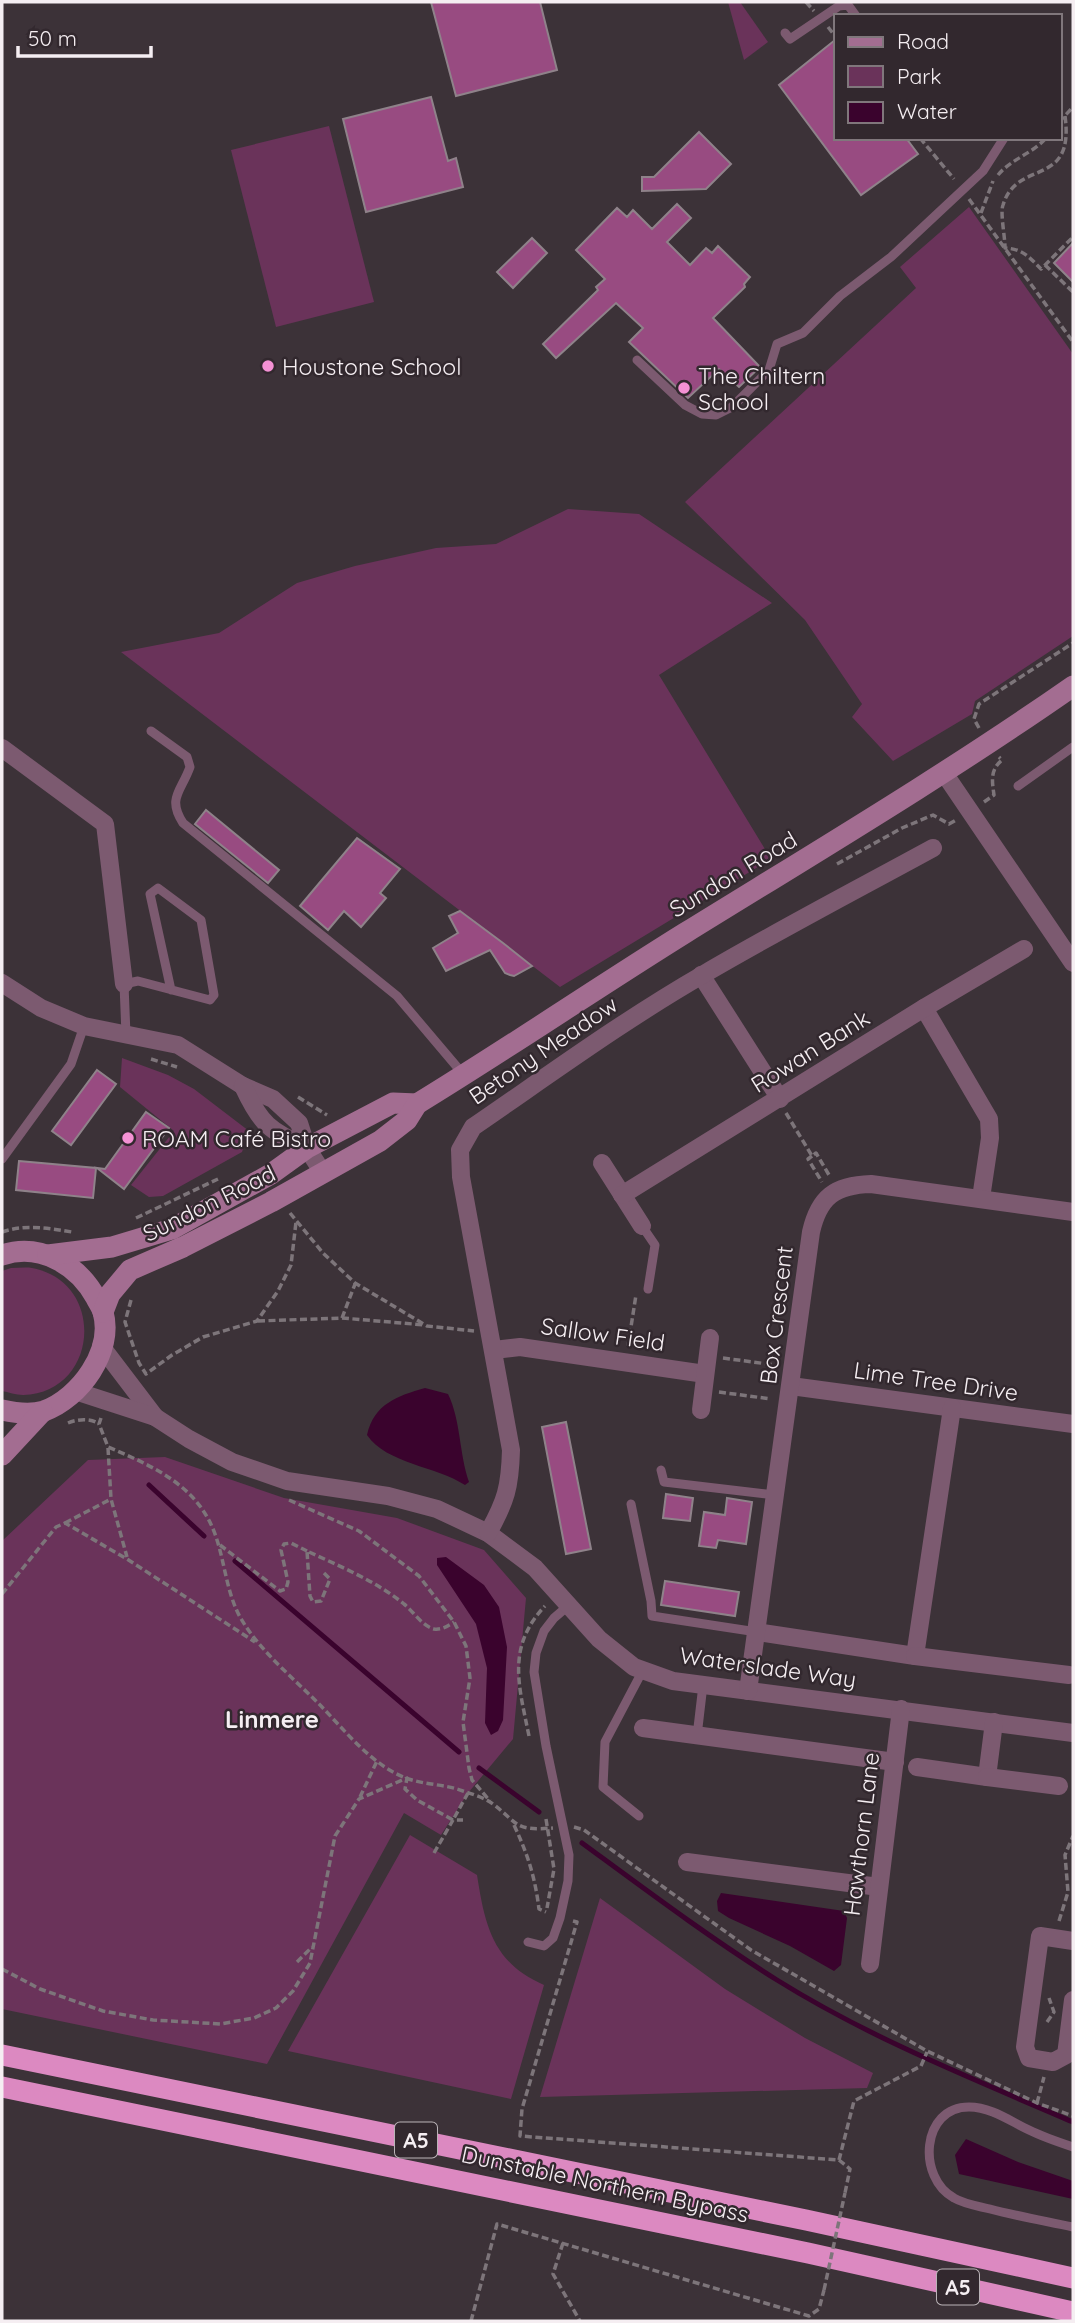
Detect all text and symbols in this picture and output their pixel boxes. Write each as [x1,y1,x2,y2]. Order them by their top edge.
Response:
scale bar [18,14,150,58]
legend [834,14,1061,140]
text: 50 m [28,25,77,51]
text: Road [897,28,949,54]
text: Park [897,63,941,89]
text: Water [897,98,957,124]
place label: Houstone School [282,352,461,381]
marker: Houstone School [260,358,276,374]
place label: The Chiltern School [698,361,825,416]
marker: The Chiltern School [676,380,692,396]
street label: Sundon Road [664,825,802,923]
street label: Betony Meadow [463,990,623,1110]
street label: Rowan Bank [745,1003,875,1099]
place label: ROAM Café Bistro [142,1124,331,1153]
marker: ROAM Café Bistro [120,1130,136,1146]
street label: Sundon Road [138,1158,280,1248]
street label: Box Crescent [753,1244,799,1386]
street label: Sallow Field [539,1311,667,1357]
street label: Lime Tree Drive [852,1355,1020,1407]
street label: Waterslade Way [678,1640,858,1694]
district label: Linmere [225,1704,319,1734]
street label: Hawthorn Lane [837,1751,885,1917]
road number: A5 [395,2122,437,2158]
street label: Dunstable Northern Bypass [459,2139,751,2229]
road number: A5 [937,2270,979,2304]

